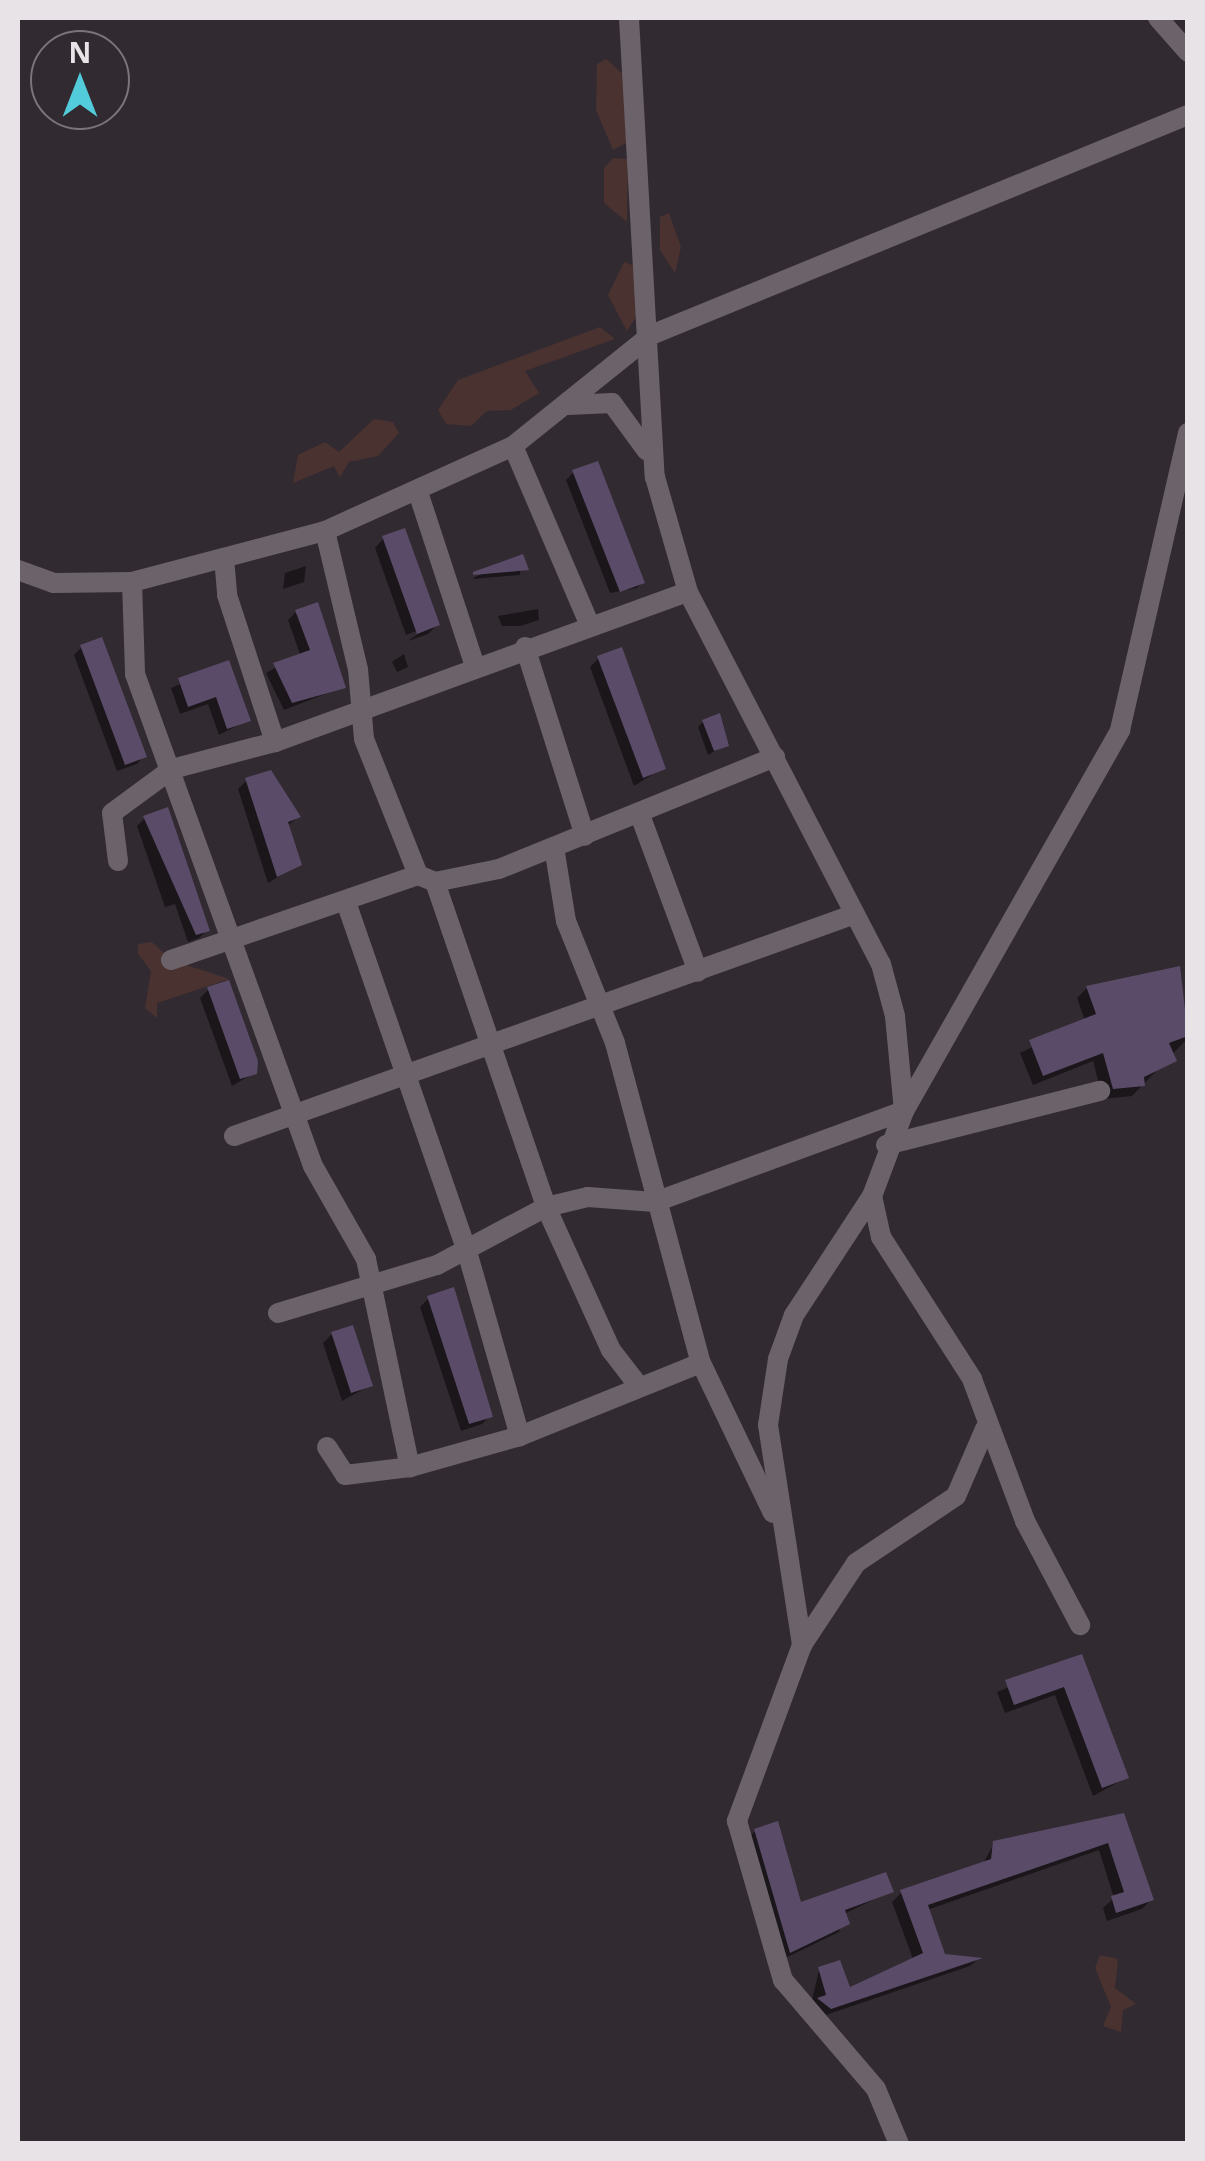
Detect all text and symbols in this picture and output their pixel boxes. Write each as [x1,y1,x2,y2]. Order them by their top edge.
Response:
north arrow [30,30,130,130]
text: N [69,33,91,71]

